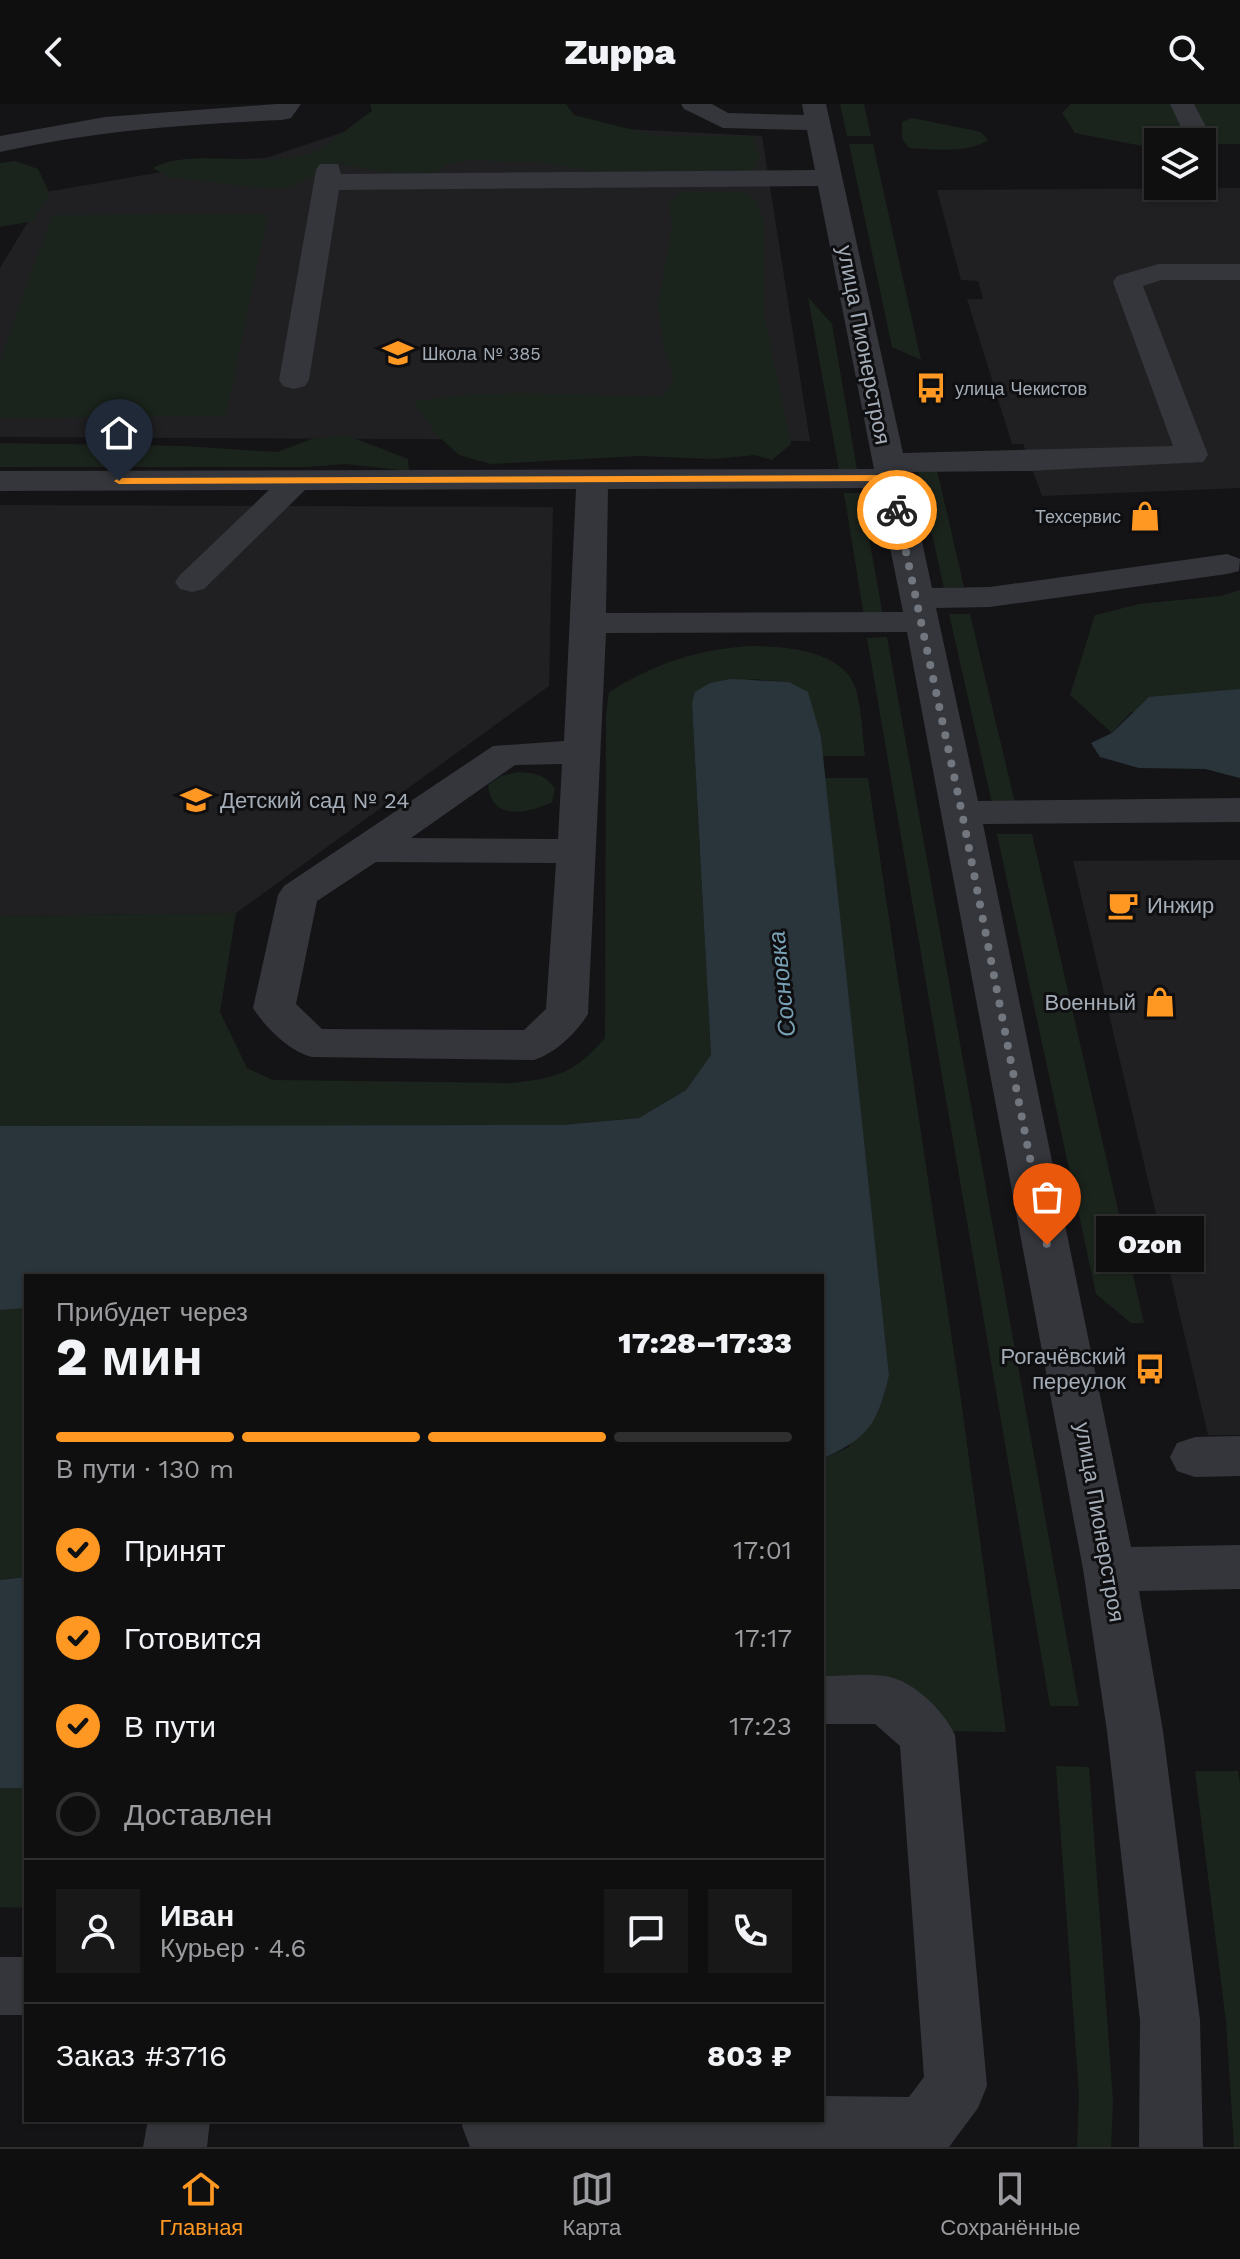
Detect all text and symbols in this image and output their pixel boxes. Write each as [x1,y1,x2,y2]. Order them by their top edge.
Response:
icon: back [32,30,76,74]
icon: search [1164,30,1208,74]
text: Zuppa [565,31,676,73]
map controls [1144,128,1216,200]
button: layers [1144,128,1216,200]
street label: улица Пионерстроя [832,243,896,447]
school or university icon: Школа № 385 [381,336,415,370]
place label: Школа № 385 [422,343,541,364]
bus stop icon: улица Чекистов [914,371,948,405]
place label: улица Чекистов [955,378,1087,399]
pin [85,399,153,481]
icon: home [97,411,141,455]
courier [857,470,937,550]
icon: bike [875,488,919,532]
shop icon: Техсервис [1128,499,1162,533]
place label: Техсервис [1035,506,1121,527]
school or university icon: Детский сад № 24 [179,783,213,817]
place label: Детский сад № 24 [220,788,410,813]
cafe icon: Инжир [1106,888,1140,922]
place label: Инжир [1147,893,1214,918]
water label: Сосновка [763,930,801,1038]
shop icon: Военный [1143,985,1177,1019]
place label: Военный [1044,990,1136,1015]
pin [1013,1163,1081,1245]
icon: bag [1025,1175,1069,1219]
callout: Ozon [1095,1217,1203,1273]
text: Ozon [1118,1229,1182,1259]
text: Прибудет через [56,1297,248,1327]
text: 17:28–17:33 [618,1325,792,1360]
text: 2 мин [56,1327,203,1388]
place label: Рогачёвский переулок [1000,1344,1126,1394]
bus stop icon: Рогачёвский переулок [1133,1352,1167,1386]
street label: улица Пионерстроя [1070,1420,1130,1624]
text: В пути · 130 m [56,1454,234,1484]
icon: check [56,1528,100,1572]
text: Принят [124,1533,226,1568]
text: 17:01 [733,1535,792,1565]
icon: check [56,1616,100,1660]
text: Готовится [124,1621,262,1656]
text: 17:17 [735,1623,792,1653]
icon: check [56,1704,100,1748]
text: В пути [124,1709,216,1744]
text: 17:23 [729,1711,792,1741]
text: Доставлен [124,1797,272,1832]
button: person [56,1889,140,1973]
button: chat [604,1889,688,1973]
button: phone [708,1889,792,1973]
text: Иван [160,1898,234,1933]
text: Курьер · 4.6 [160,1933,306,1963]
text: Заказ #3716 [56,2038,227,2073]
text: 803 ₽ [707,2038,792,2073]
tab: Главная [160,2167,243,2241]
tab: Карта [562,2167,621,2241]
tab: Сохранённые [940,2167,1080,2241]

